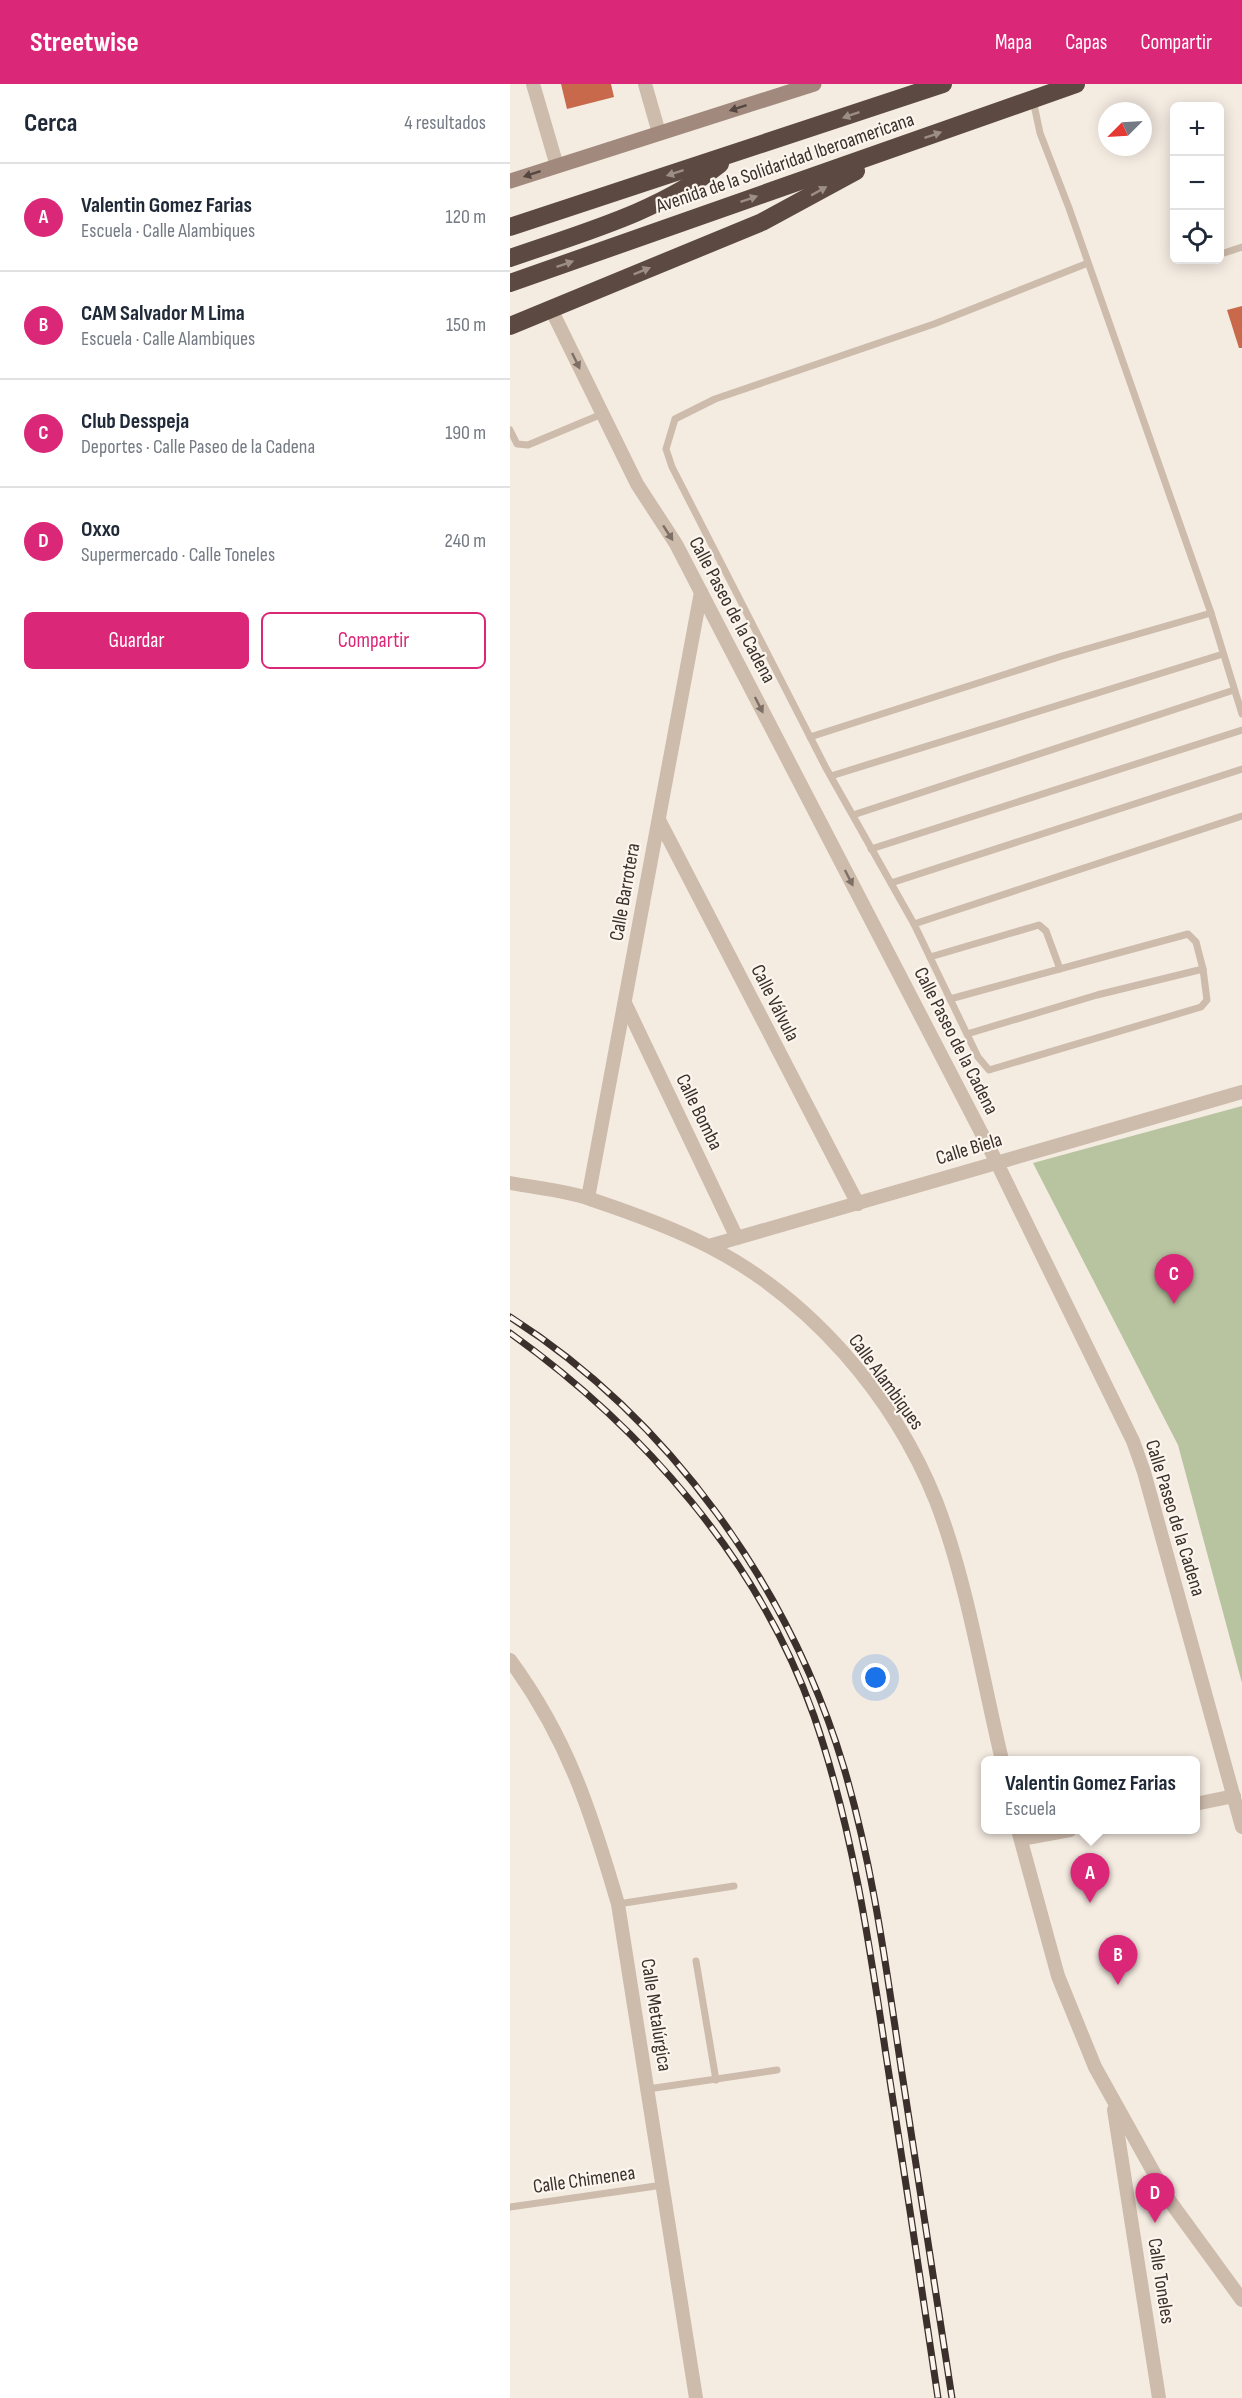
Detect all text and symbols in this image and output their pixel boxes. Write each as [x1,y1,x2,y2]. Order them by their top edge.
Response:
text: Streetwise [30,26,139,59]
text: Mapa [995,30,1032,55]
text: Capas [1065,30,1107,55]
text: Compartir [1140,30,1212,55]
north arrow [1098,102,1152,156]
map controls [1170,102,1224,264]
button: + [1170,102,1224,156]
one-way arrow [729,104,747,113]
text: Cerca [24,108,77,139]
street label: Avenida de la Solidaridad Iberoamericana [652,108,917,219]
text: 4 resultados [404,111,486,135]
one-way arrow [842,111,860,120]
one-way arrow [924,129,942,139]
button: − [1170,156,1224,210]
one-way arrow [666,169,684,179]
one-way arrow [523,170,541,179]
one-way arrow [811,186,828,196]
text: Valentin Gomez Farias [81,192,252,219]
one-way arrow [740,194,758,204]
text: A [39,205,48,229]
text: 120 m [446,205,486,229]
button: locate [1170,210,1224,264]
text: Escuela · Calle Alambiques [81,219,255,243]
one-way arrow [556,258,574,268]
one-way arrow [633,266,651,275]
text: CAM Salvador M Lima [81,300,245,327]
text: B [39,313,48,337]
text: 150 m [446,313,486,337]
text: Escuela · Calle Alambiques [81,327,255,351]
one-way arrow [572,353,581,370]
text: Club Desspeja [81,408,189,435]
text: C [38,421,49,445]
text: 190 m [445,421,486,445]
text: Deportes · Calle Paseo de la Cadena [81,435,315,459]
text: Oxxo [81,516,120,543]
one-way arrow [663,525,674,541]
text: D [38,529,49,553]
text: 240 m [445,529,486,553]
street label: Calle Paseo de la Cadena [683,533,781,687]
text: Supermercado · Calle Toneles [81,543,275,567]
button: Guardar [24,612,249,669]
button: Compartir [261,612,486,669]
one-way arrow [755,697,764,714]
street label: Calle Barrotera [605,841,645,943]
one-way arrow [844,870,854,887]
street label: Calle Válvula [745,961,805,1045]
street label: Calle Paseo de la Cadena [908,963,1004,1119]
street label: Calle Bomba [670,1070,728,1154]
street label: Calle Biela [933,1128,1005,1170]
pin: C [1154,1254,1194,1304]
street label: Calle Alambiques [843,1329,929,1435]
street label: Calle Paseo de la Cadena [1140,1437,1210,1599]
your location [861,1663,890,1692]
popup [981,1756,1200,1834]
text: Valentin Gomez Farias [1005,1770,1176,1797]
text: Escuela [1005,1797,1056,1821]
pin: A [1070,1854,1110,1903]
pin: B [1098,1936,1138,1985]
street label: Calle Metalúrgica [635,1957,677,2073]
street label: Calle Chimenea [531,2161,637,2199]
pin: D [1136,2174,1174,2223]
street label: Calle Toneles [1142,2236,1180,2326]

